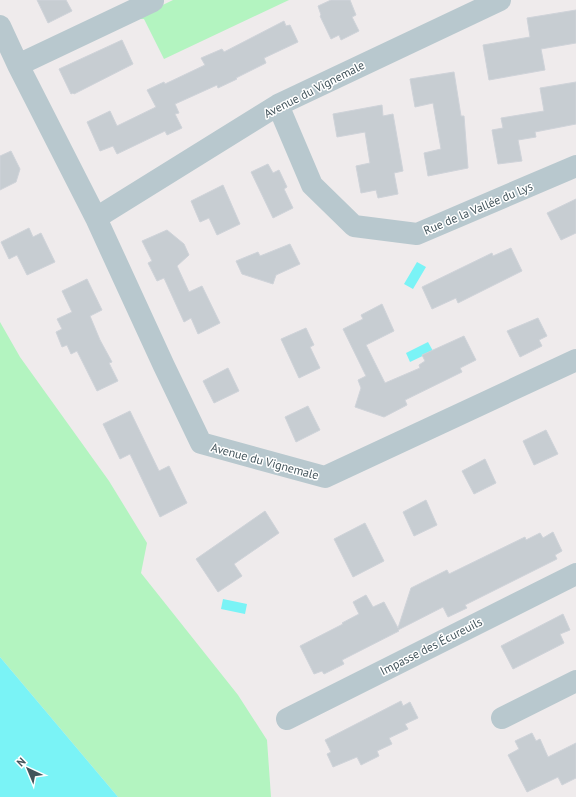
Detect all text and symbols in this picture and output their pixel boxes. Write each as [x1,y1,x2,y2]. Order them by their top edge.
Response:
street label: Avenue du Vignemale [261,57,367,121]
street label: Rue de la Vallée du Lys [421,178,535,238]
street label: Avenue du Vignemale [210,439,320,483]
street label: Impasse des Écureuils [377,614,485,678]
north arrow [8,749,48,789]
text: N [14,754,29,769]

